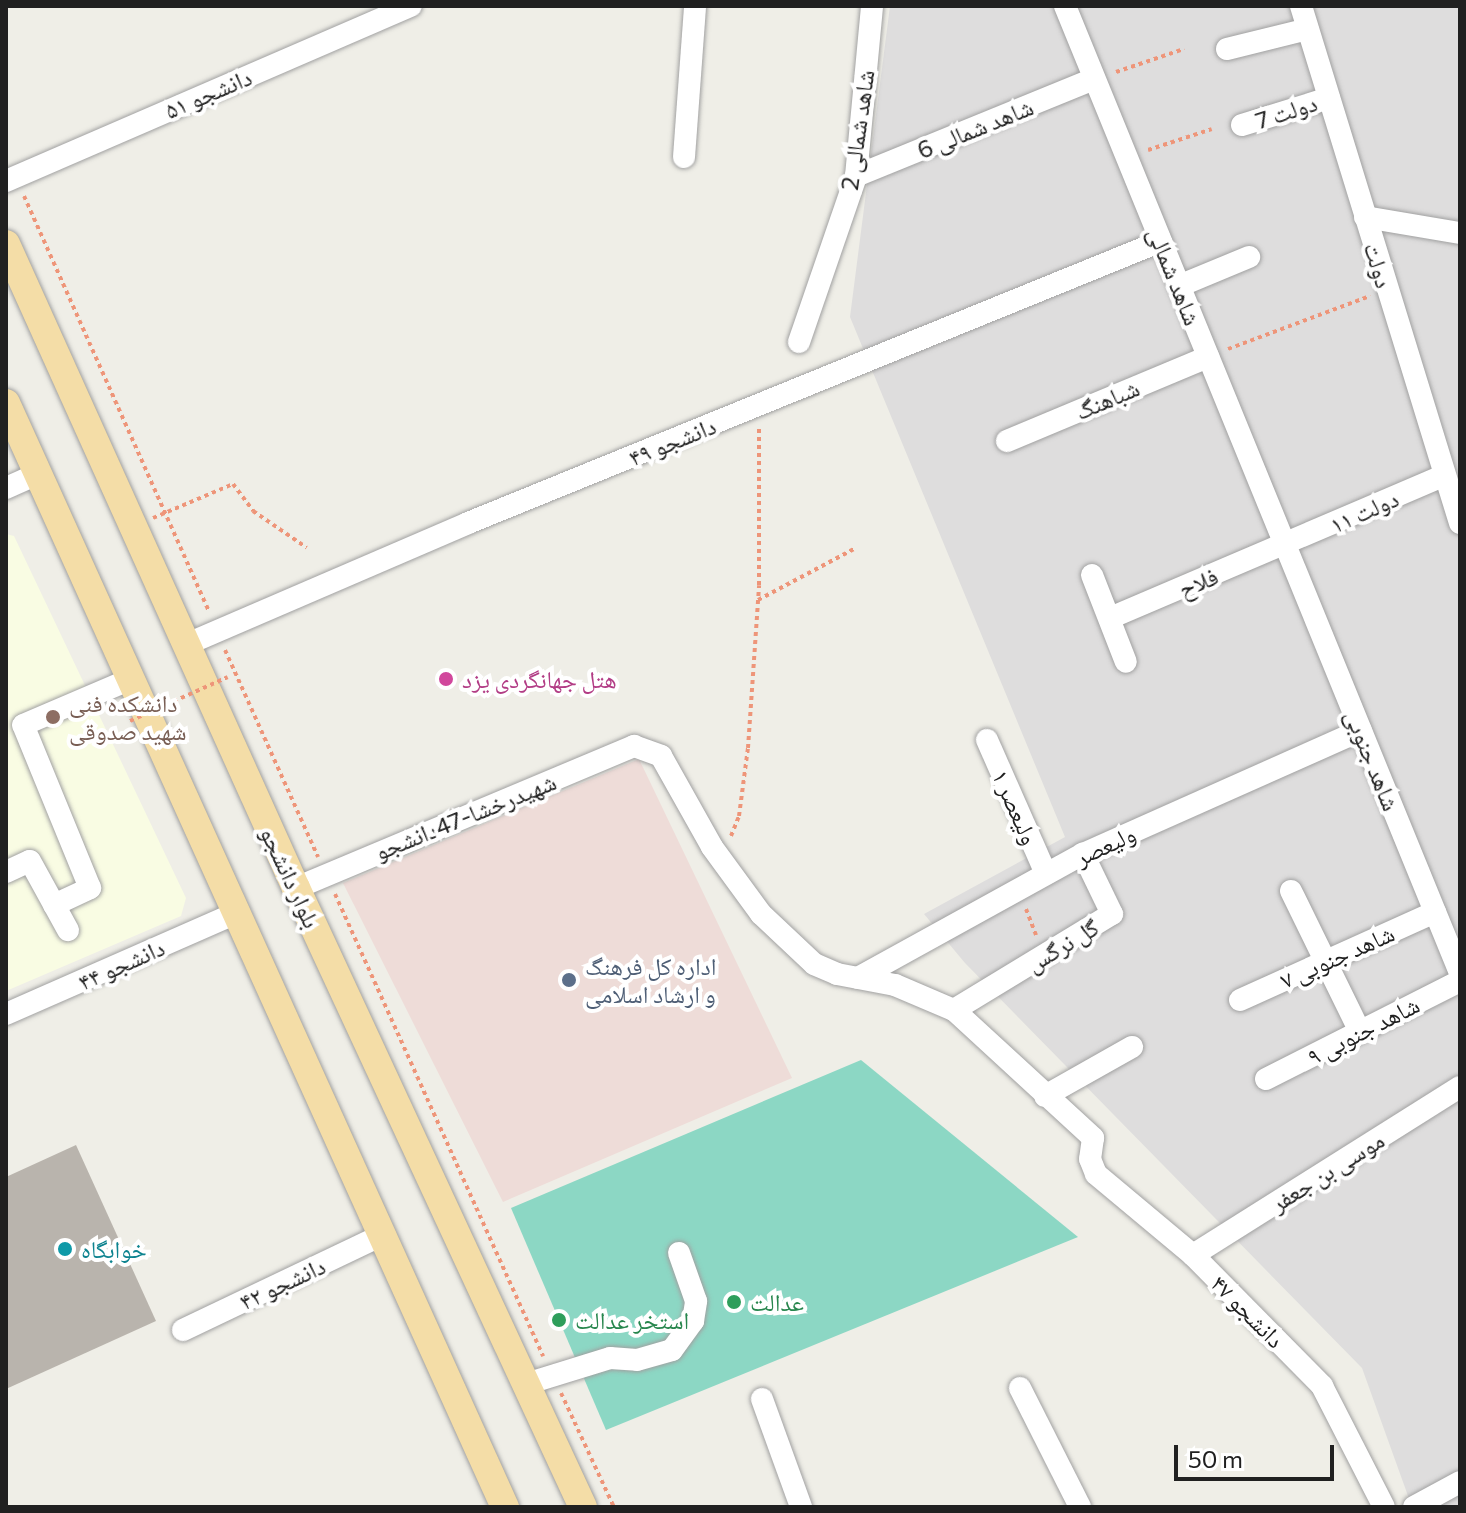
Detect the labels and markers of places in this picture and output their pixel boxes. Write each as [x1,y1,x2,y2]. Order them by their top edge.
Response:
place label: هتل جهانگردی یزد [462,665,617,693]
marker: هتل جهانگردی یزد [437,670,455,688]
place label: دانشکده فنی شهید صدوقی [69,689,187,745]
marker: دانشکده فنی شهید صدوقی [44,708,62,726]
place label: اداره کل فرهنگ و ارشاد اسلامی [585,952,716,1008]
marker: اداره کل فرهنگ و ارشاد اسلامی [560,971,578,989]
place label: خوابگاه [81,1235,147,1263]
marker: خوابگاه [56,1240,74,1258]
place label: عدالت [750,1288,804,1316]
marker: عدالت [725,1293,743,1311]
place label: استخر عدالت [575,1306,689,1334]
marker: استخر عدالت [550,1311,568,1329]

